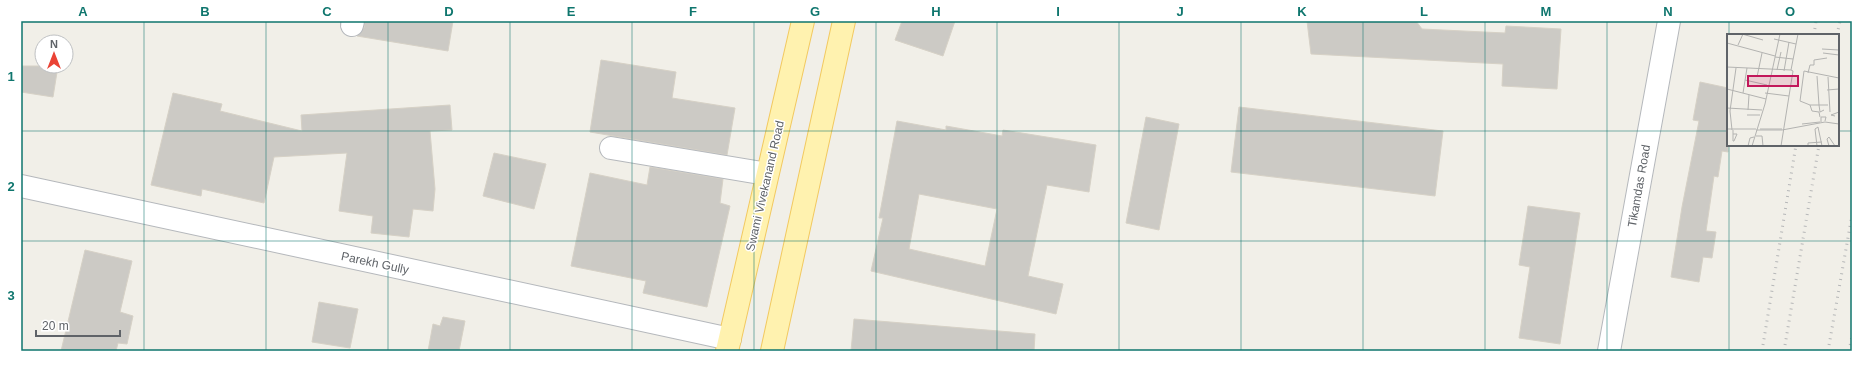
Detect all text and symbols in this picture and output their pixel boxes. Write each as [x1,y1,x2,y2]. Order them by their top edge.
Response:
text: A [78,4,88,19]
text: B [200,4,210,19]
text: C [322,4,332,19]
text: D [444,4,454,19]
text: E [567,4,576,19]
text: F [689,4,697,19]
text: G [810,4,820,19]
text: H [931,4,941,19]
text: I [1056,4,1060,19]
text: J [1176,4,1184,19]
text: K [1297,4,1307,19]
text: L [1420,4,1428,19]
text: M [1541,4,1551,19]
text: N [1663,4,1673,19]
text: O [1785,4,1795,19]
north arrow [34,34,74,74]
inset map [1727,34,1839,146]
text: N [50,38,58,50]
text: 1 [7,69,15,84]
street label: Swami Vivekanand Road [743,119,787,253]
street label: Tikamdas Road [1625,144,1653,228]
text: 2 [7,179,15,194]
street label: Parekh Gully [340,249,410,277]
text: 3 [7,288,15,303]
scale bar [36,312,120,338]
text: 20 m [42,319,69,333]

